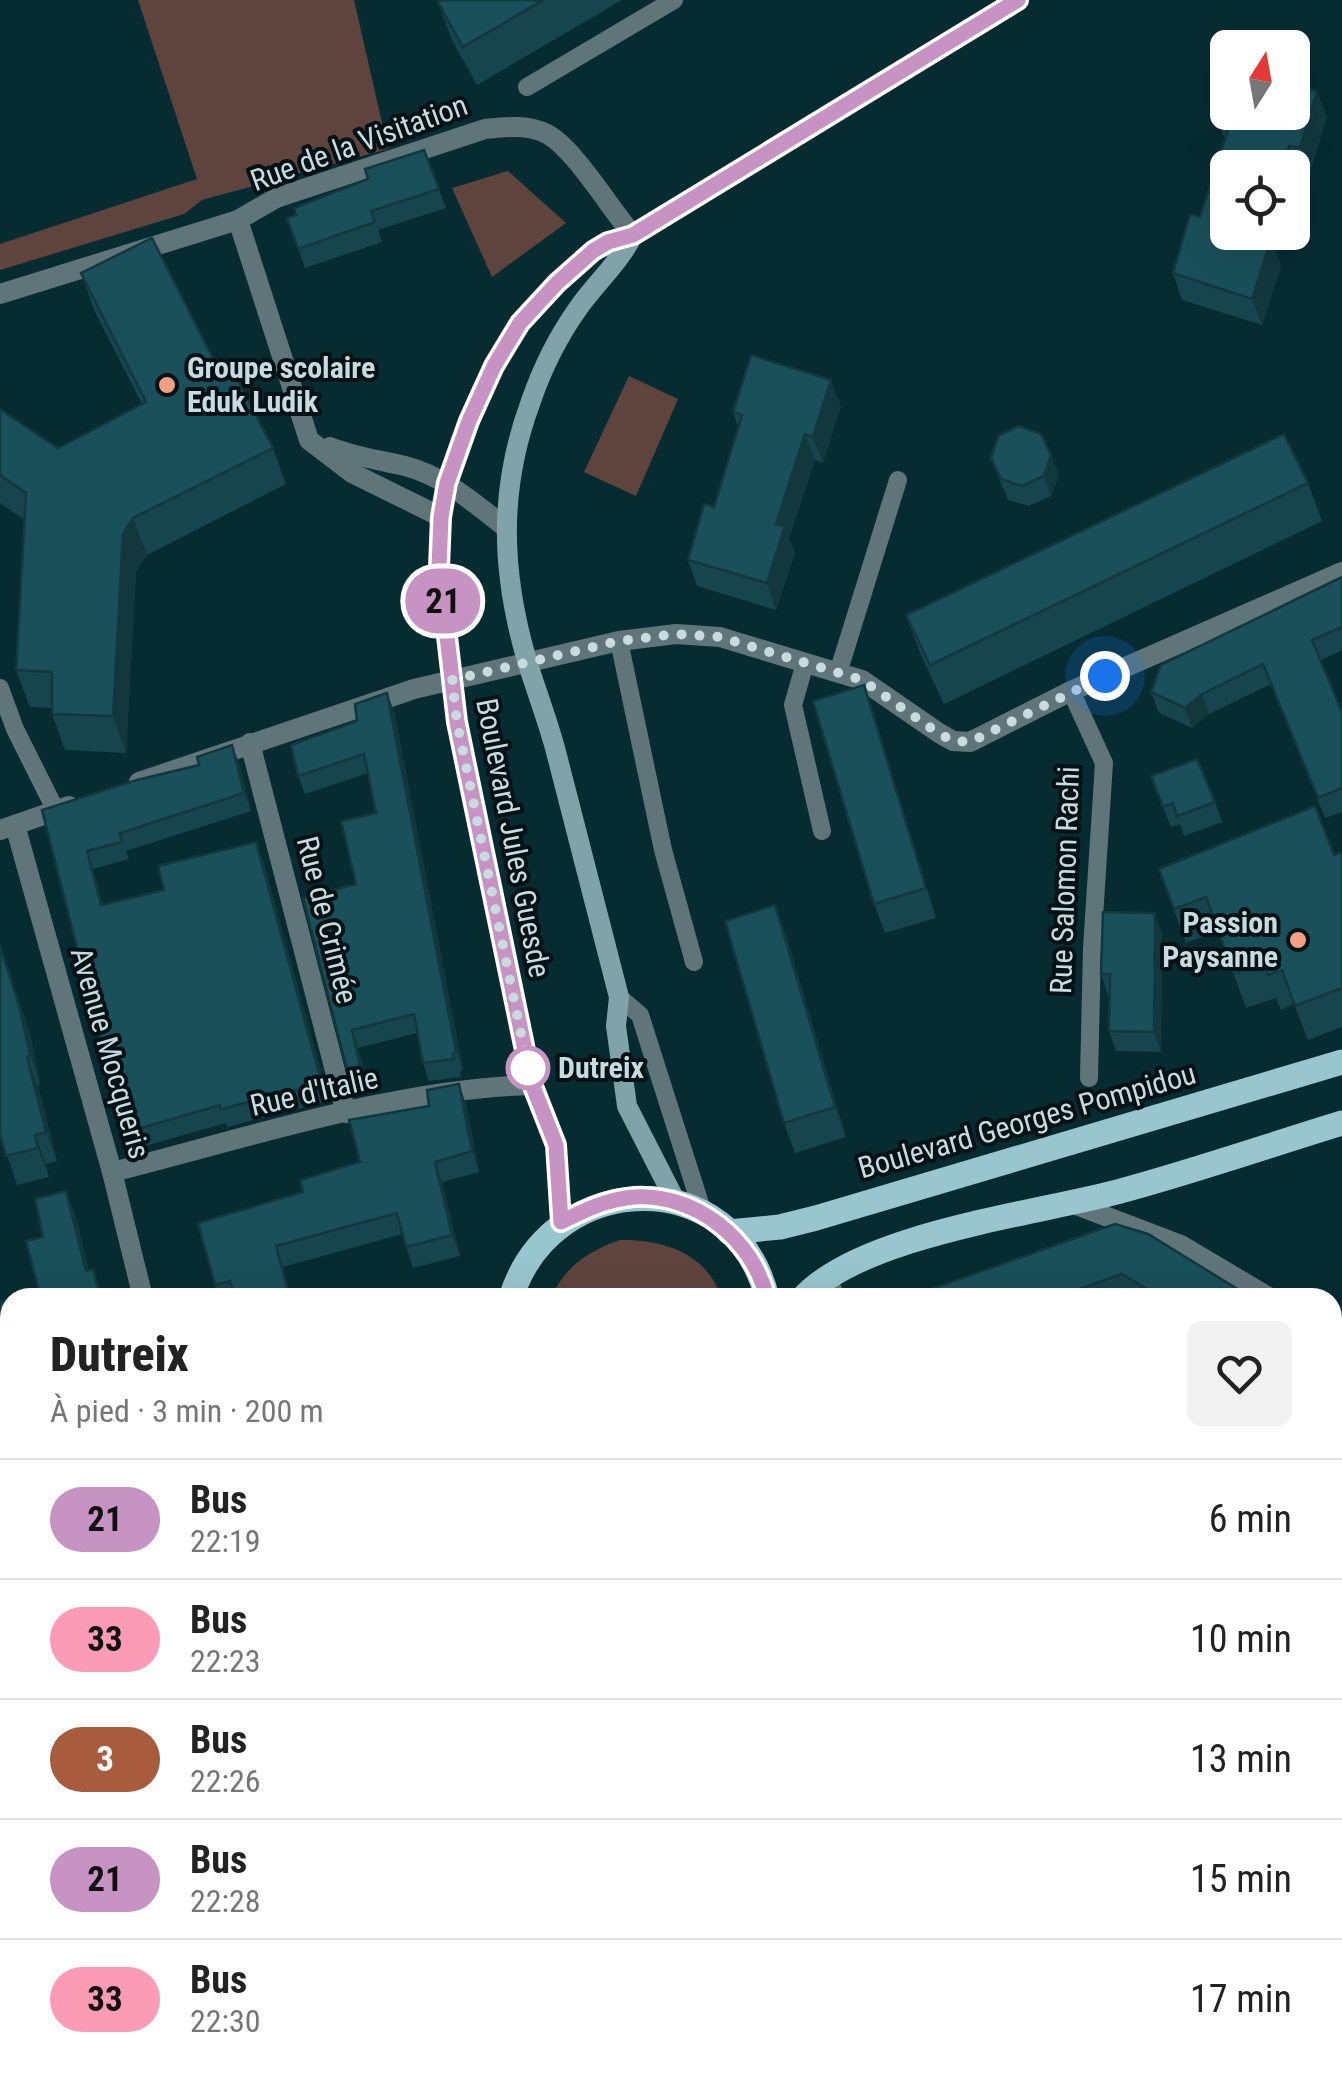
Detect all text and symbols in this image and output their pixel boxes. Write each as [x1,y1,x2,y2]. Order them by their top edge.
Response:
north arrow [1210,30,1310,130]
map controls [1210,30,1310,250]
street label: Rue de la Visitation [246,87,472,198]
button: locate [1210,150,1310,250]
place label: Groupe scolaire Eduk Ludik [187,350,375,419]
marker: Groupe scolaire Eduk Ludik [156,374,178,396]
line badge: 21 [398,568,488,634]
text: 21 [425,581,461,622]
your location [1080,651,1130,701]
street label: Boulevard Jules Guesde [469,695,558,981]
street label: Rue Salomon Rachi [1043,766,1086,994]
street label: Rue de Crimée [290,833,365,1007]
place label: Passion Paysanne [1162,905,1278,974]
marker: Passion Paysanne [1287,929,1309,951]
street label: Avenue Mocqueris [64,943,157,1163]
marker: Dutreix [507,1047,549,1089]
place label: Dutreix [558,1050,644,1085]
street label: Boulevard Georges Pompidou [854,1056,1200,1186]
street label: Rue d'Italie [247,1060,381,1123]
button: heart [1187,1321,1292,1426]
text: Dutreix [50,1326,189,1383]
text: À pied · 3 min · 200 m [50,1392,324,1430]
text: Bus [190,1478,247,1522]
text: 6 min [1209,1497,1292,1541]
text: 21 [87,1499,123,1540]
text: 22:19 [190,1522,261,1560]
text: Bus [190,1598,247,1642]
text: 10 min [1190,1617,1292,1661]
text: 33 [87,1619,123,1660]
text: 22:23 [190,1642,261,1680]
text: Bus [190,1718,247,1762]
text: 13 min [1190,1737,1292,1781]
text: 3 [96,1739,114,1780]
text: 22:26 [190,1762,261,1800]
text: Bus [190,1838,247,1882]
text: 15 min [1190,1857,1292,1901]
text: 21 [87,1859,123,1900]
text: 22:28 [190,1882,261,1920]
text: Bus [190,1958,247,2002]
text: 17 min [1190,1977,1292,2021]
text: 33 [87,1979,123,2020]
text: 22:30 [190,2002,261,2040]

